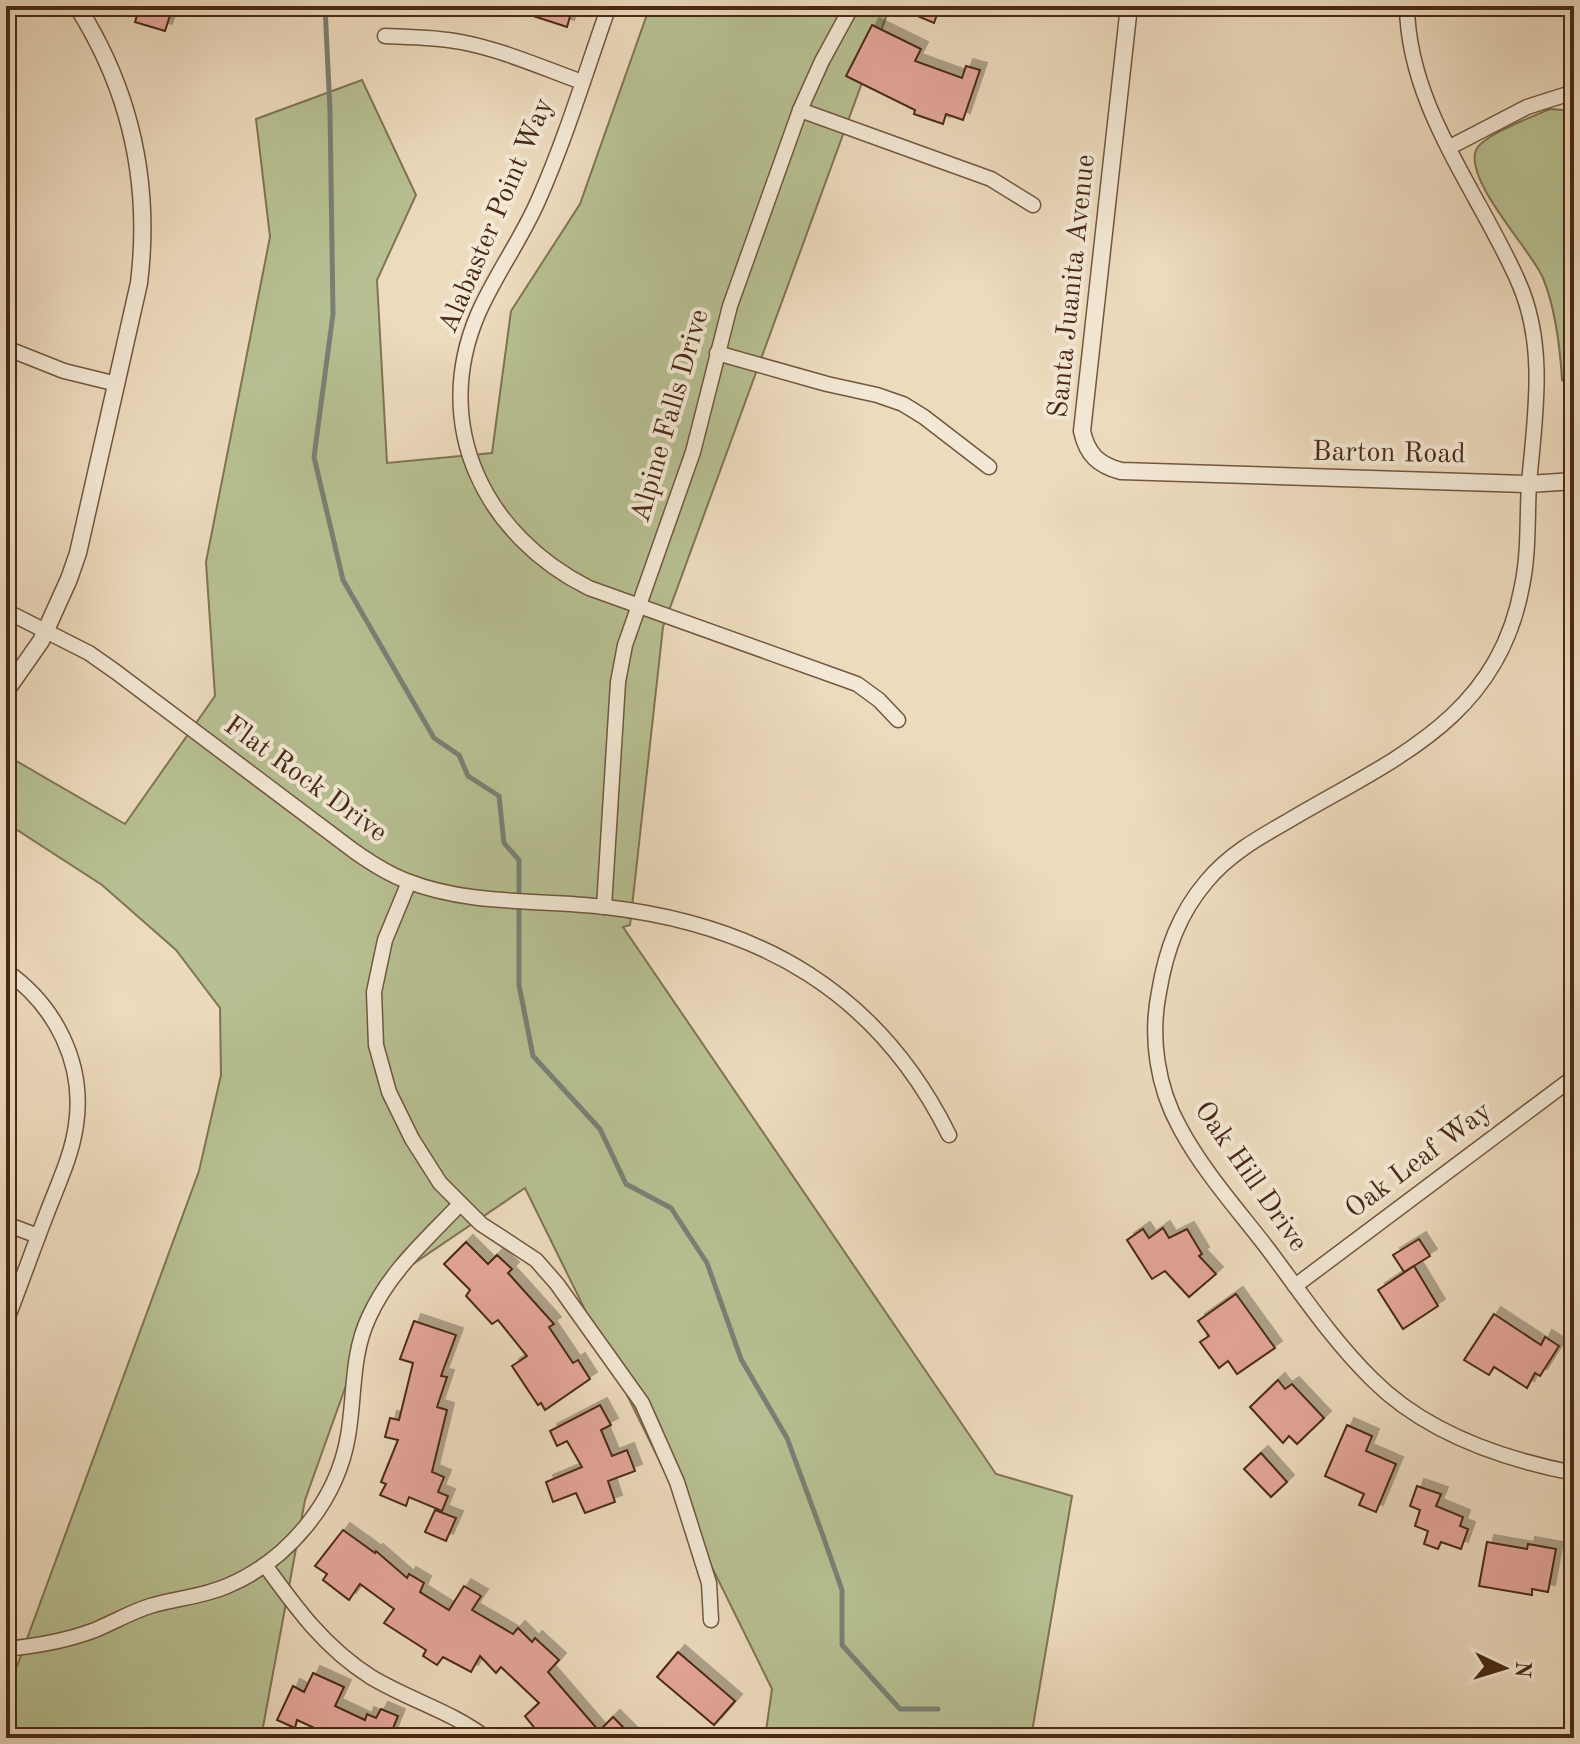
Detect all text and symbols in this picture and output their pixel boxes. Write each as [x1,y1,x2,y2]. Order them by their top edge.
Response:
street label: Alabaster Point Way [435,94,559,338]
street label: Santa Juanita Avenue [1045,153,1101,419]
street label: Alpine Falls Drive [627,306,715,526]
street label: Barton Road [1312,439,1466,469]
street label: Flat Rock Drive [218,712,392,848]
street label: Oak Hill Drive [1188,1097,1312,1257]
street label: Oak Leaf Way [1341,1097,1497,1225]
north arrow [1464,1628,1544,1708]
text: N [1510,1660,1534,1679]

